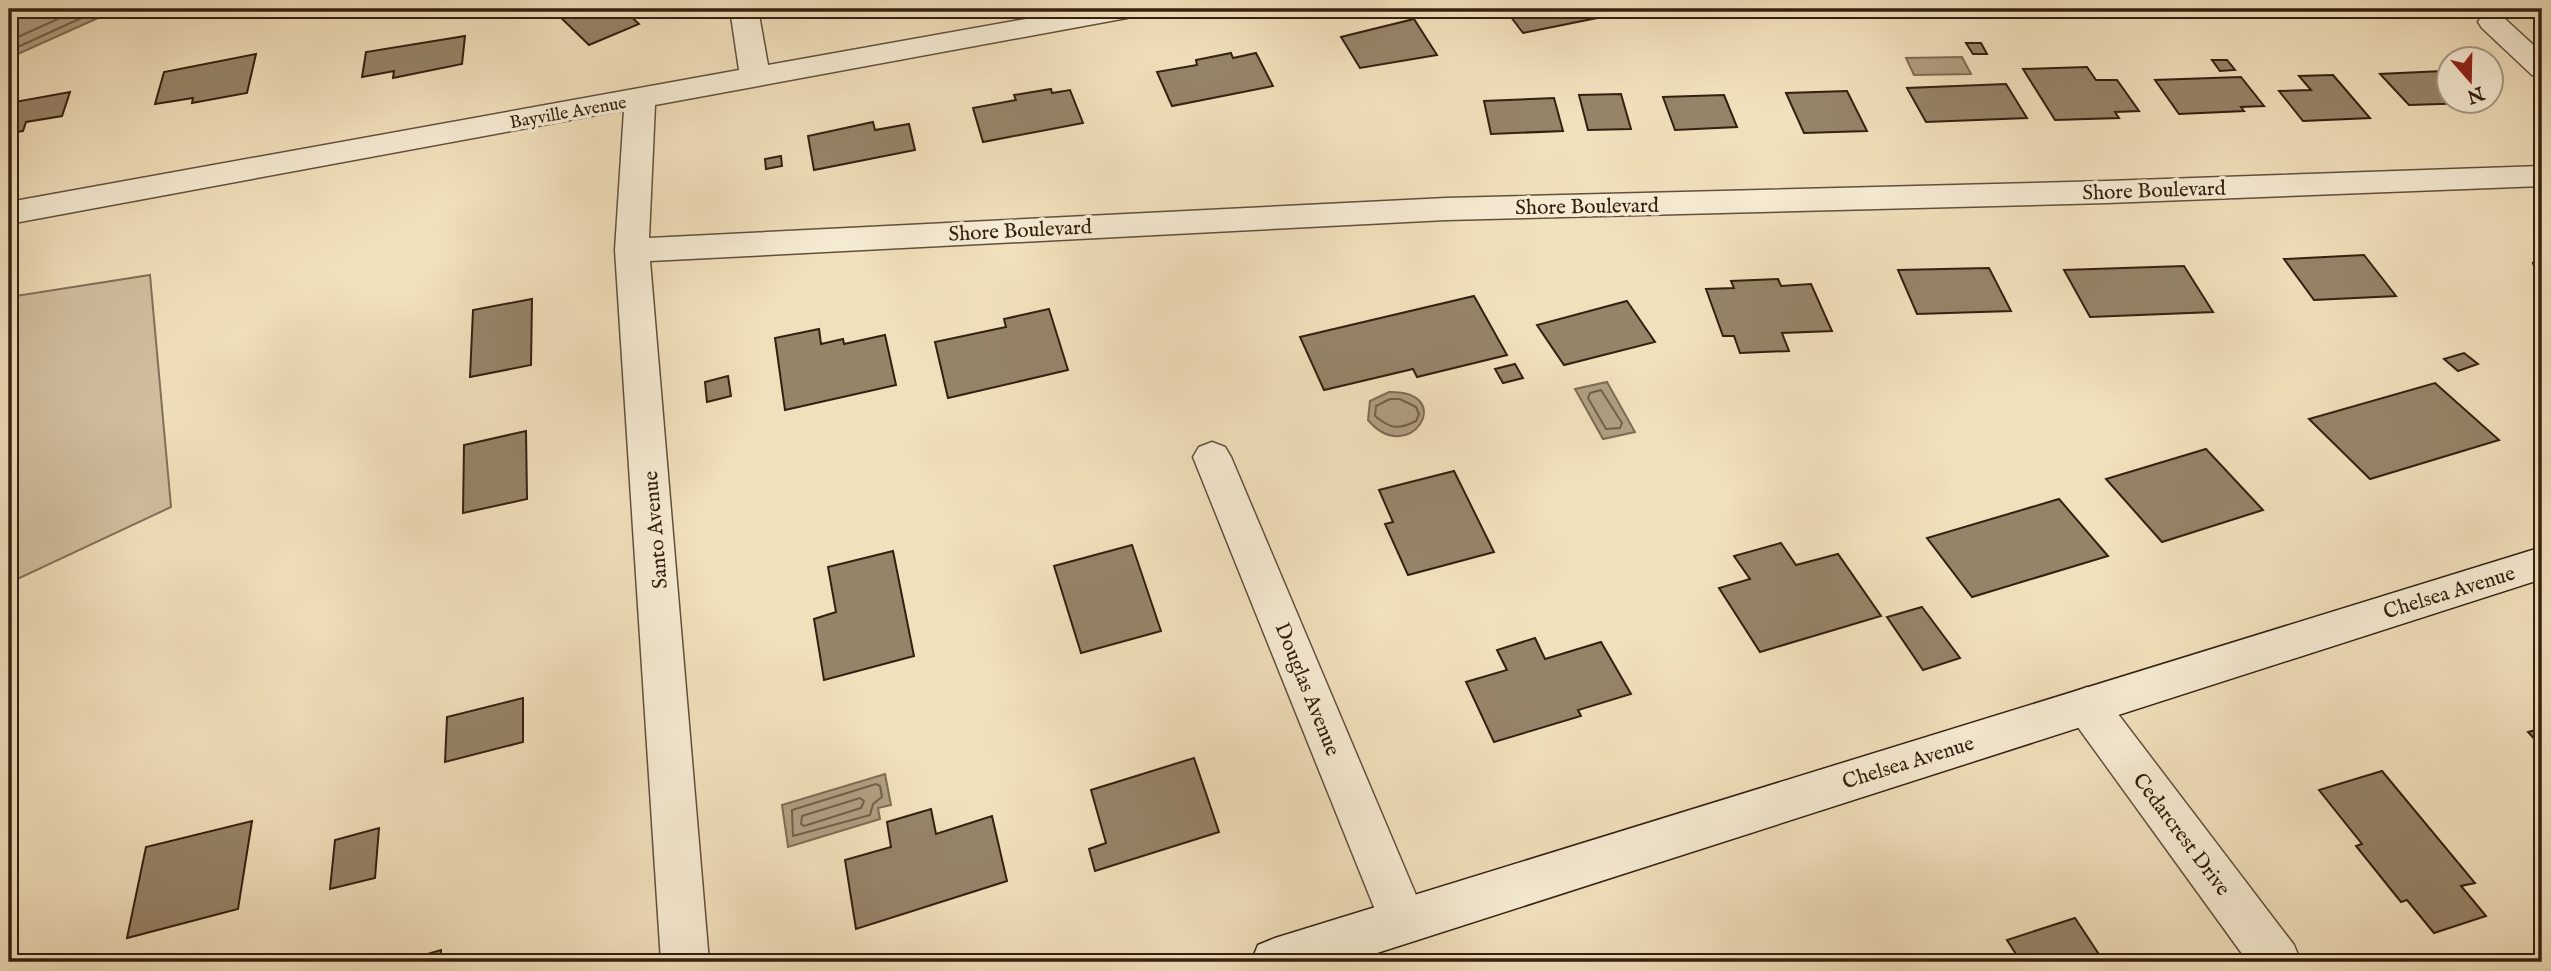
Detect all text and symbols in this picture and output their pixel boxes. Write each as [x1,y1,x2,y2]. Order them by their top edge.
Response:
north arrow [2436,46,2506,116]
text: N [2463,80,2488,108]
street label: Bayville Avenue [508,92,628,135]
street label: Shore Boulevard [2082,175,2227,207]
street label: Shore Boulevard [1515,193,1660,222]
street label: Shore Boulevard [948,214,1093,249]
street label: Santo Avenue [638,469,675,590]
street label: Chelsea Avenue [2380,560,2519,626]
street label: Douglas Avenue [1268,619,1346,760]
street label: Chelsea Avenue [1839,730,1978,796]
street label: Cedarcrest Drive [2126,768,2236,902]

